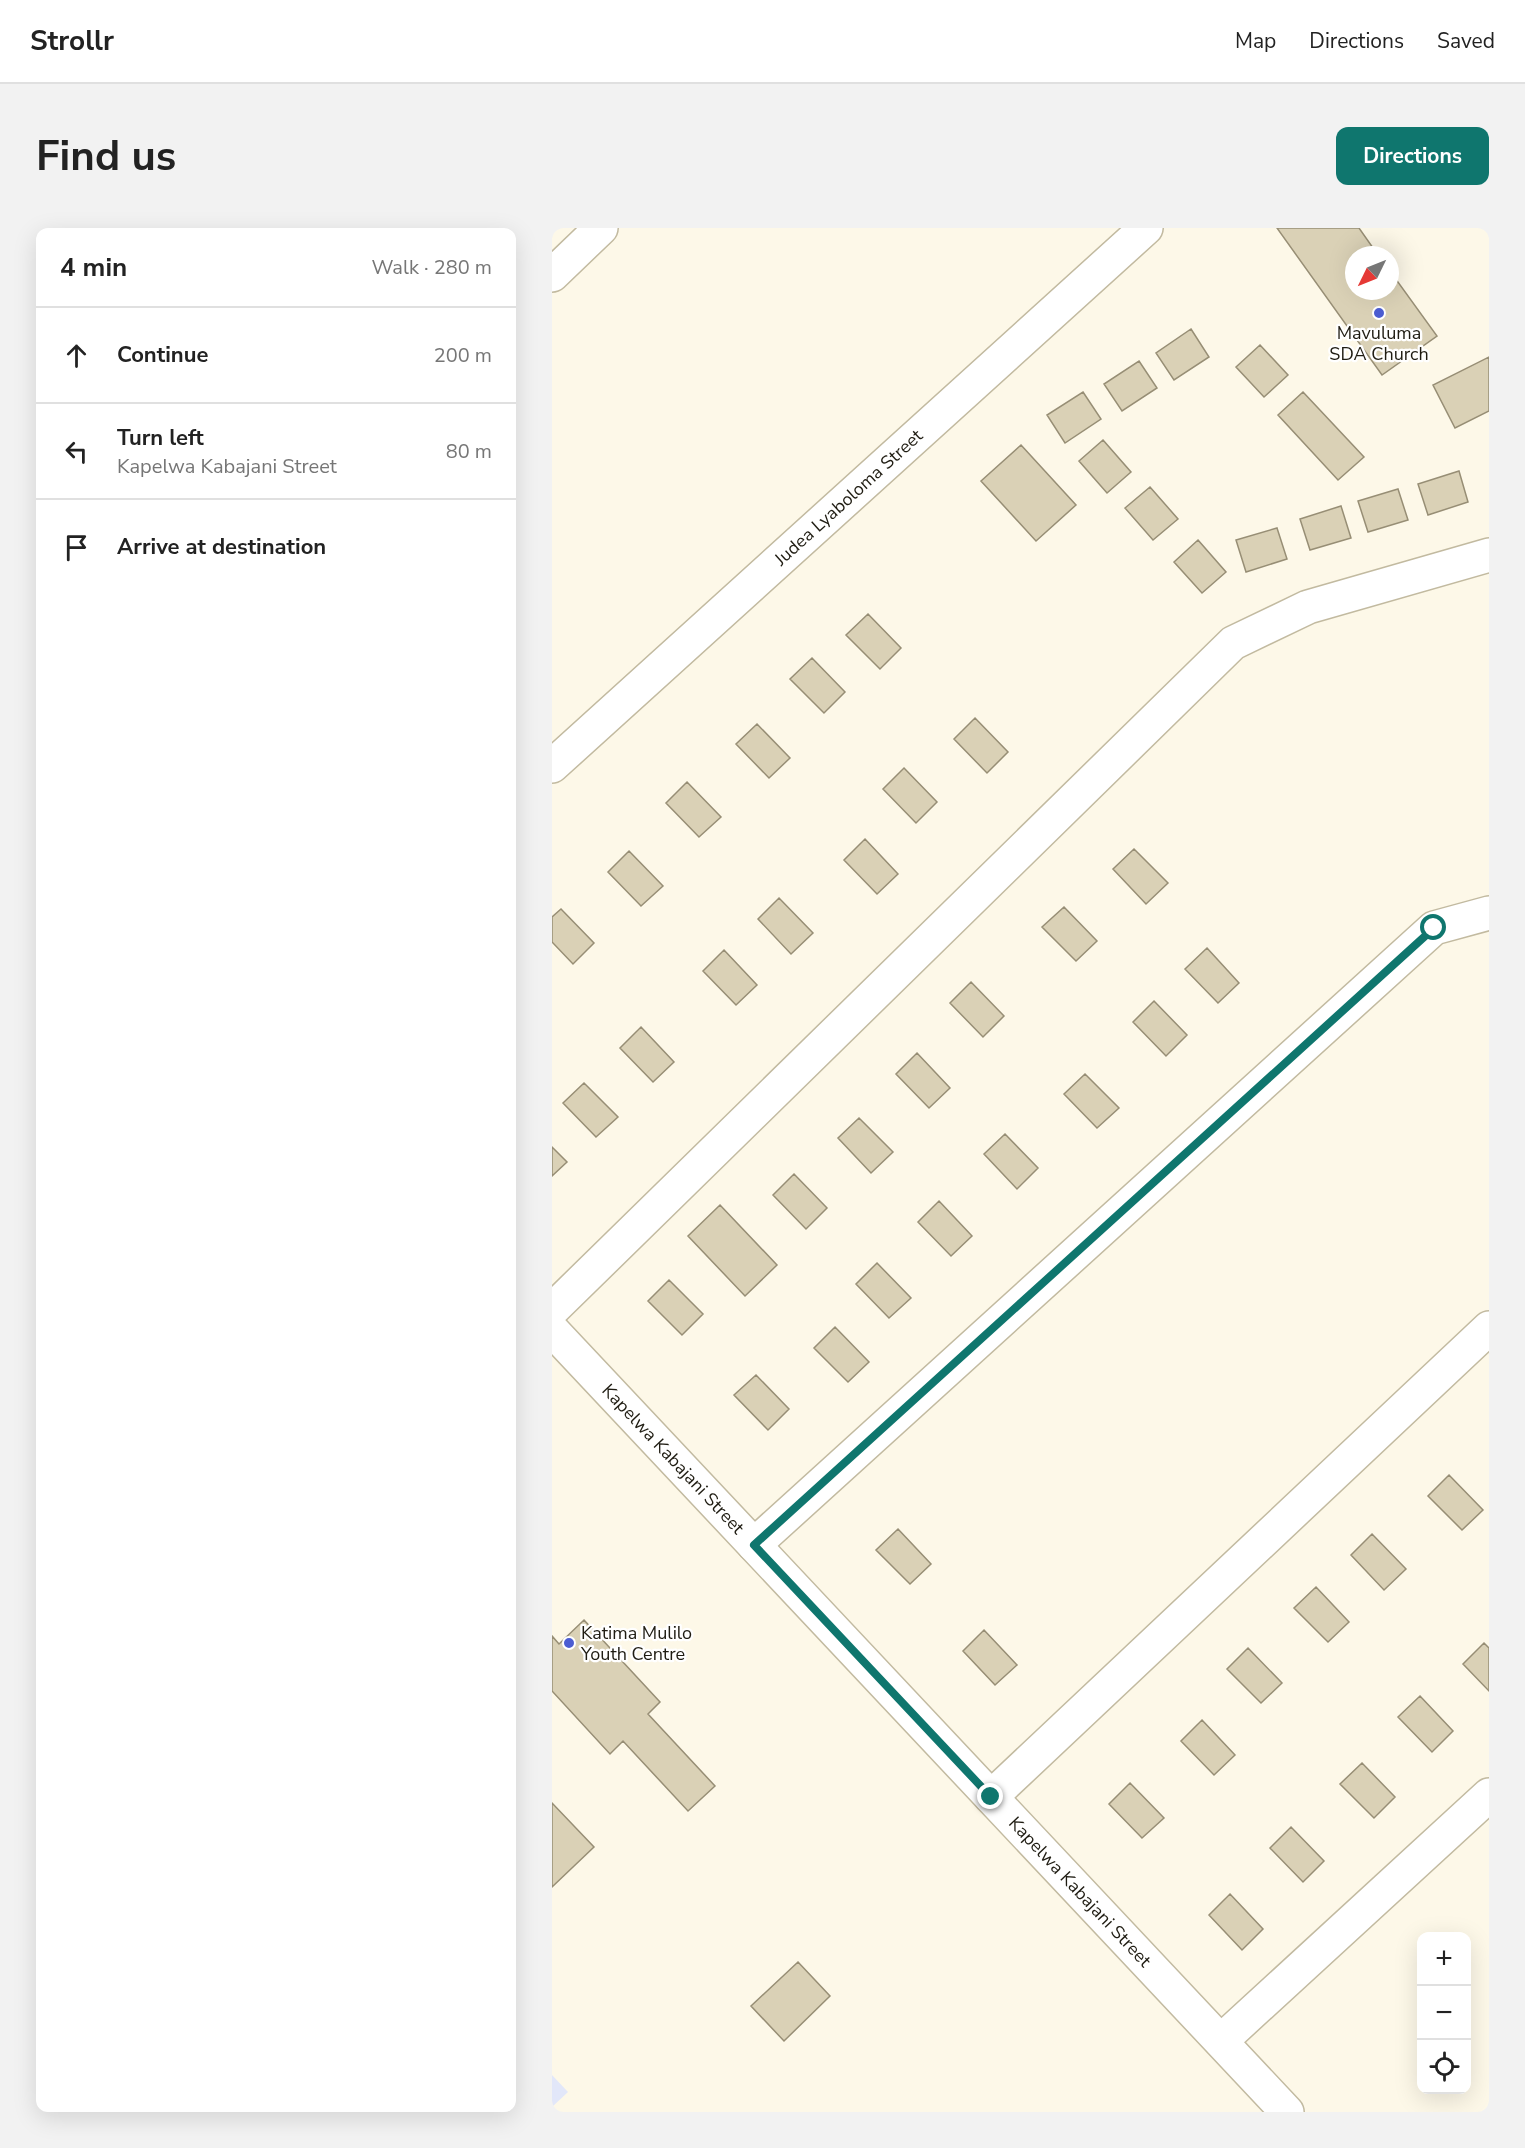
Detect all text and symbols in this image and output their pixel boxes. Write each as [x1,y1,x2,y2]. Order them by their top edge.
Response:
text: Strollr [30,22,114,60]
text: Map [1235,27,1276,55]
text: Directions [1309,27,1404,55]
text: Saved [1437,27,1495,55]
button: Directions [1336,127,1489,185]
text: Find us [36,128,176,185]
north arrow [1345,246,1399,300]
text: 4 min [60,250,127,285]
text: Walk · 280 m [372,254,492,281]
marker: Mavuluma SDA Church [1372,306,1386,320]
place label: Mavuluma SDA Church [1329,321,1429,366]
icon: ahead [60,339,93,372]
text: Continue [117,340,208,370]
text: 200 m [434,342,492,369]
text: Turn left [117,423,204,453]
street label: Judea Lyaboloma Street [768,424,928,572]
icon: left [60,435,93,468]
text: 80 m [446,438,492,465]
text: Kapelwa Kabajani Street [117,453,337,480]
icon: arrive [60,531,93,564]
text: Arrive at destination [117,532,326,562]
route start [1420,914,1446,940]
street label: Kapelwa Kabajani Street [597,1379,750,1540]
place label: Katima Mulilo Youth Centre [580,1621,692,1666]
marker: Katima Mulilo Youth Centre [562,1636,576,1650]
route end [977,1783,1003,1809]
street label: Kapelwa Kabajani Street [1003,1811,1157,1973]
map controls [1417,1932,1471,2094]
button: + [1417,1932,1471,1986]
button: − [1417,1986,1471,2040]
button: locate [1417,2040,1471,2094]

